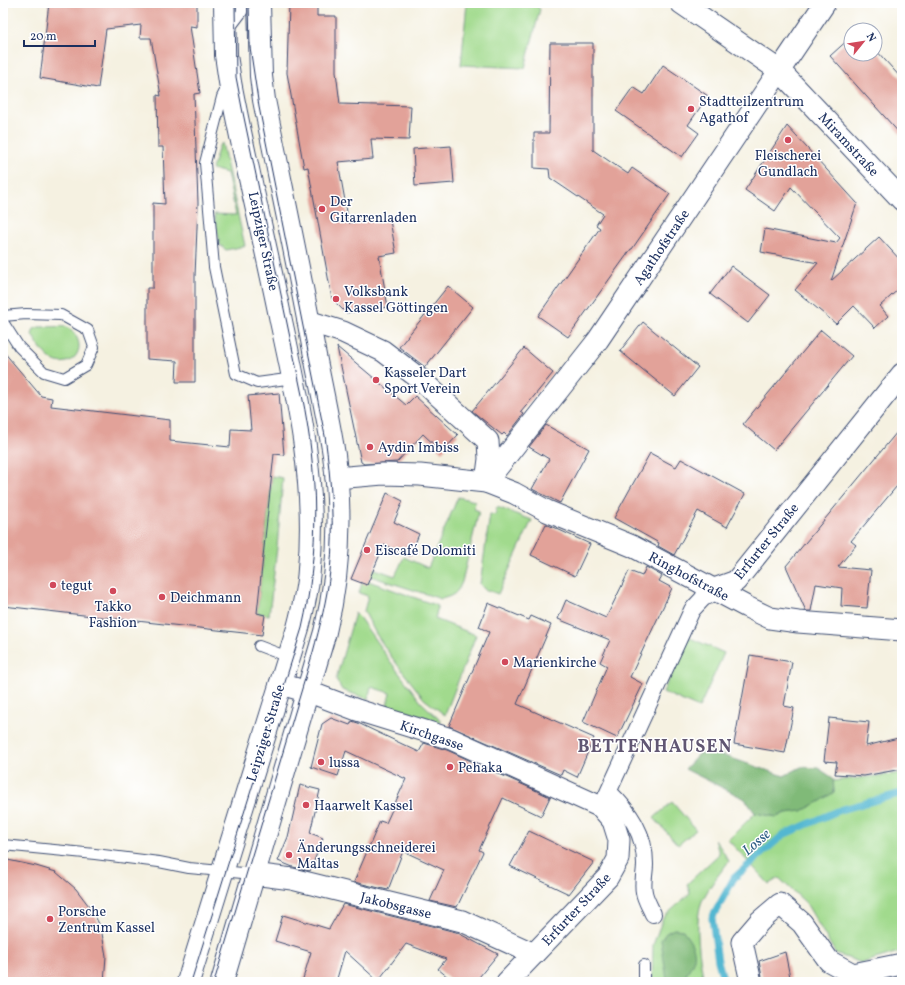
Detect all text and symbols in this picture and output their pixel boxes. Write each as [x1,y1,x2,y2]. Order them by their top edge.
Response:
scale bar [24,22,95,48]
north arrow [843,22,883,62]
text: 20 m [30,29,57,45]
text: N [862,31,879,45]
place label: Stadtteilzentrum Agathof [699,93,804,128]
marker: Stadtteilzentrum Agathof [686,104,696,114]
street label: Miramstraße [813,109,883,181]
marker: Fleischerei Gundlach [783,135,793,145]
place label: Fleischerei Gundlach [755,147,821,182]
street label: Leipziger Straße [243,190,282,293]
place label: Der Gitarrenladen [330,193,417,228]
marker: Der Gitarrenladen [317,204,327,214]
street label: Agathofstraße [630,206,695,290]
place label: Volksbank Kassel Göttingen [344,283,448,318]
marker: Volksbank Kassel Göttingen [331,294,341,304]
place label: Kasseler Dart Sport Verein [384,364,467,399]
marker: Kasseler Dart Sport Verein [371,375,381,385]
place label: Aydin Imbiss [378,439,459,458]
marker: Aydin Imbiss [365,442,375,452]
street label: Erfurter Straße [730,499,804,584]
place label: Eiscafé Dolomiti [375,542,476,561]
marker: Eiscafé Dolomiti [362,545,372,555]
street label: Ringhofstraße [645,548,732,607]
place label: tegut [61,577,92,596]
marker: tegut [48,580,58,590]
marker: Takko Fashion [108,586,118,596]
place label: Deichmann [170,589,241,608]
marker: Deichmann [157,592,167,602]
place label: Takko Fashion [89,598,137,633]
place label: Marienkirche [513,654,597,673]
marker: Marienkirche [500,657,510,667]
street label: Leipziger Straße [243,682,290,784]
street label: Kirchgasse [397,717,466,756]
district label: BETTENHAUSEN [577,735,733,760]
place label: lussa [329,754,360,773]
marker: lussa [316,757,326,767]
place label: Pehaka [458,759,502,778]
marker: Pehaka [445,762,455,772]
place label: Haarwelt Kassel [314,797,413,816]
marker: Haarwelt Kassel [301,800,311,810]
water label: Losse [738,825,776,861]
place label: Änderungsschneiderei Maltas [297,839,436,874]
marker: Änderungsschneiderei Maltas [284,850,294,860]
street label: Erfurter Straße [538,869,616,951]
street label: Jakobsgasse [358,888,434,925]
place label: Porsche Zentrum Kassel [58,903,155,938]
marker: Porsche Zentrum Kassel [45,914,55,924]

